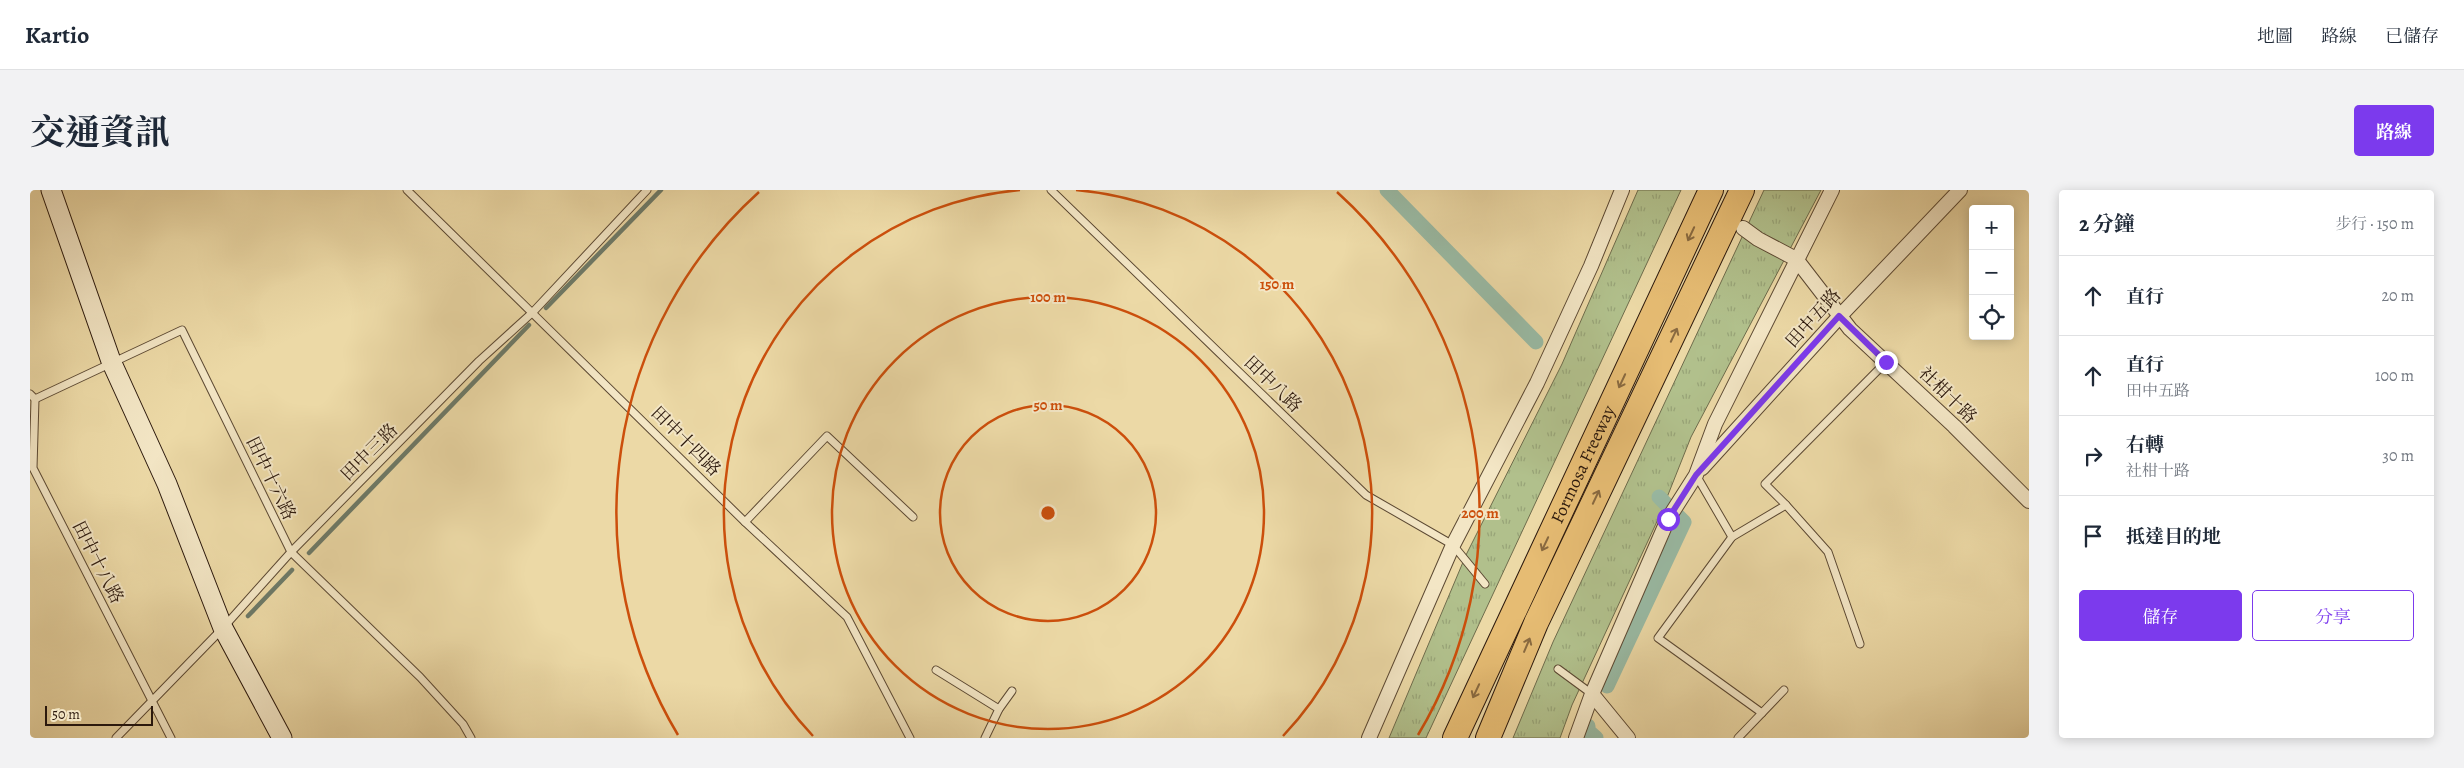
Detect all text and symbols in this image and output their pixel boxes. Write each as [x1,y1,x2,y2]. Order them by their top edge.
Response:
text: Kartio [25,19,89,51]
text: 地圖 [2257,24,2293,48]
text: 路線 [2321,24,2357,48]
text: 已儲存 [2385,24,2439,48]
button: 路線 [2354,105,2434,156]
text: 交通資訊 [30,108,170,156]
map controls [1969,205,2014,340]
button: + [1969,205,2014,250]
text: 2 分鐘 [2079,210,2135,238]
text: 步行 · 150 m [2335,213,2414,235]
one-way arrow [1685,226,1695,241]
button: − [1969,250,2014,295]
text: 150 m [1260,274,1295,294]
icon: ahead [2079,282,2107,310]
street label: 田中五路 [1780,283,1846,353]
text: 直行 [2126,284,2164,310]
text: 20 m [2381,285,2414,307]
text: 100 m [1030,287,1066,307]
button: locate [1969,295,2014,340]
one-way arrow [1670,328,1679,343]
street label: 田中八路 [1239,350,1307,418]
route end [1875,351,1898,374]
text: 直行 [2126,352,2164,378]
street label: 社柑十路 [1914,361,1982,429]
icon: ahead [2079,362,2107,390]
text: 100 m [2375,365,2414,387]
one-way arrow [1616,373,1626,388]
text: 田中五路 [2126,380,2190,402]
text: 50 m [1033,395,1063,415]
street label: 田中十四路 [646,401,726,481]
street label: Formosa Freeway [1545,401,1621,527]
street label: 田中三路 [335,418,403,486]
street label: 田中十六路 [240,432,302,524]
text: 右轉 [2126,432,2164,458]
icon: right [2079,442,2107,470]
text: 30 m [2382,445,2414,467]
text: 社柑十路 [2126,460,2190,482]
one-way arrow [1592,490,1602,505]
text: 200 m [1461,503,1499,523]
centre of rings [1039,504,1057,522]
route start [1657,508,1680,531]
street label: 田中十八路 [67,516,129,608]
icon: arrive [2079,522,2107,550]
text: 抵達目的地 [2126,524,2221,550]
one-way arrow [1540,536,1550,551]
button: 儲存 [2079,590,2242,641]
button: 分享 [2252,590,2414,641]
one-way arrow [1523,638,1533,653]
one-way arrow [1471,684,1481,699]
scale bar [45,703,152,726]
text: 50 m [52,705,80,724]

